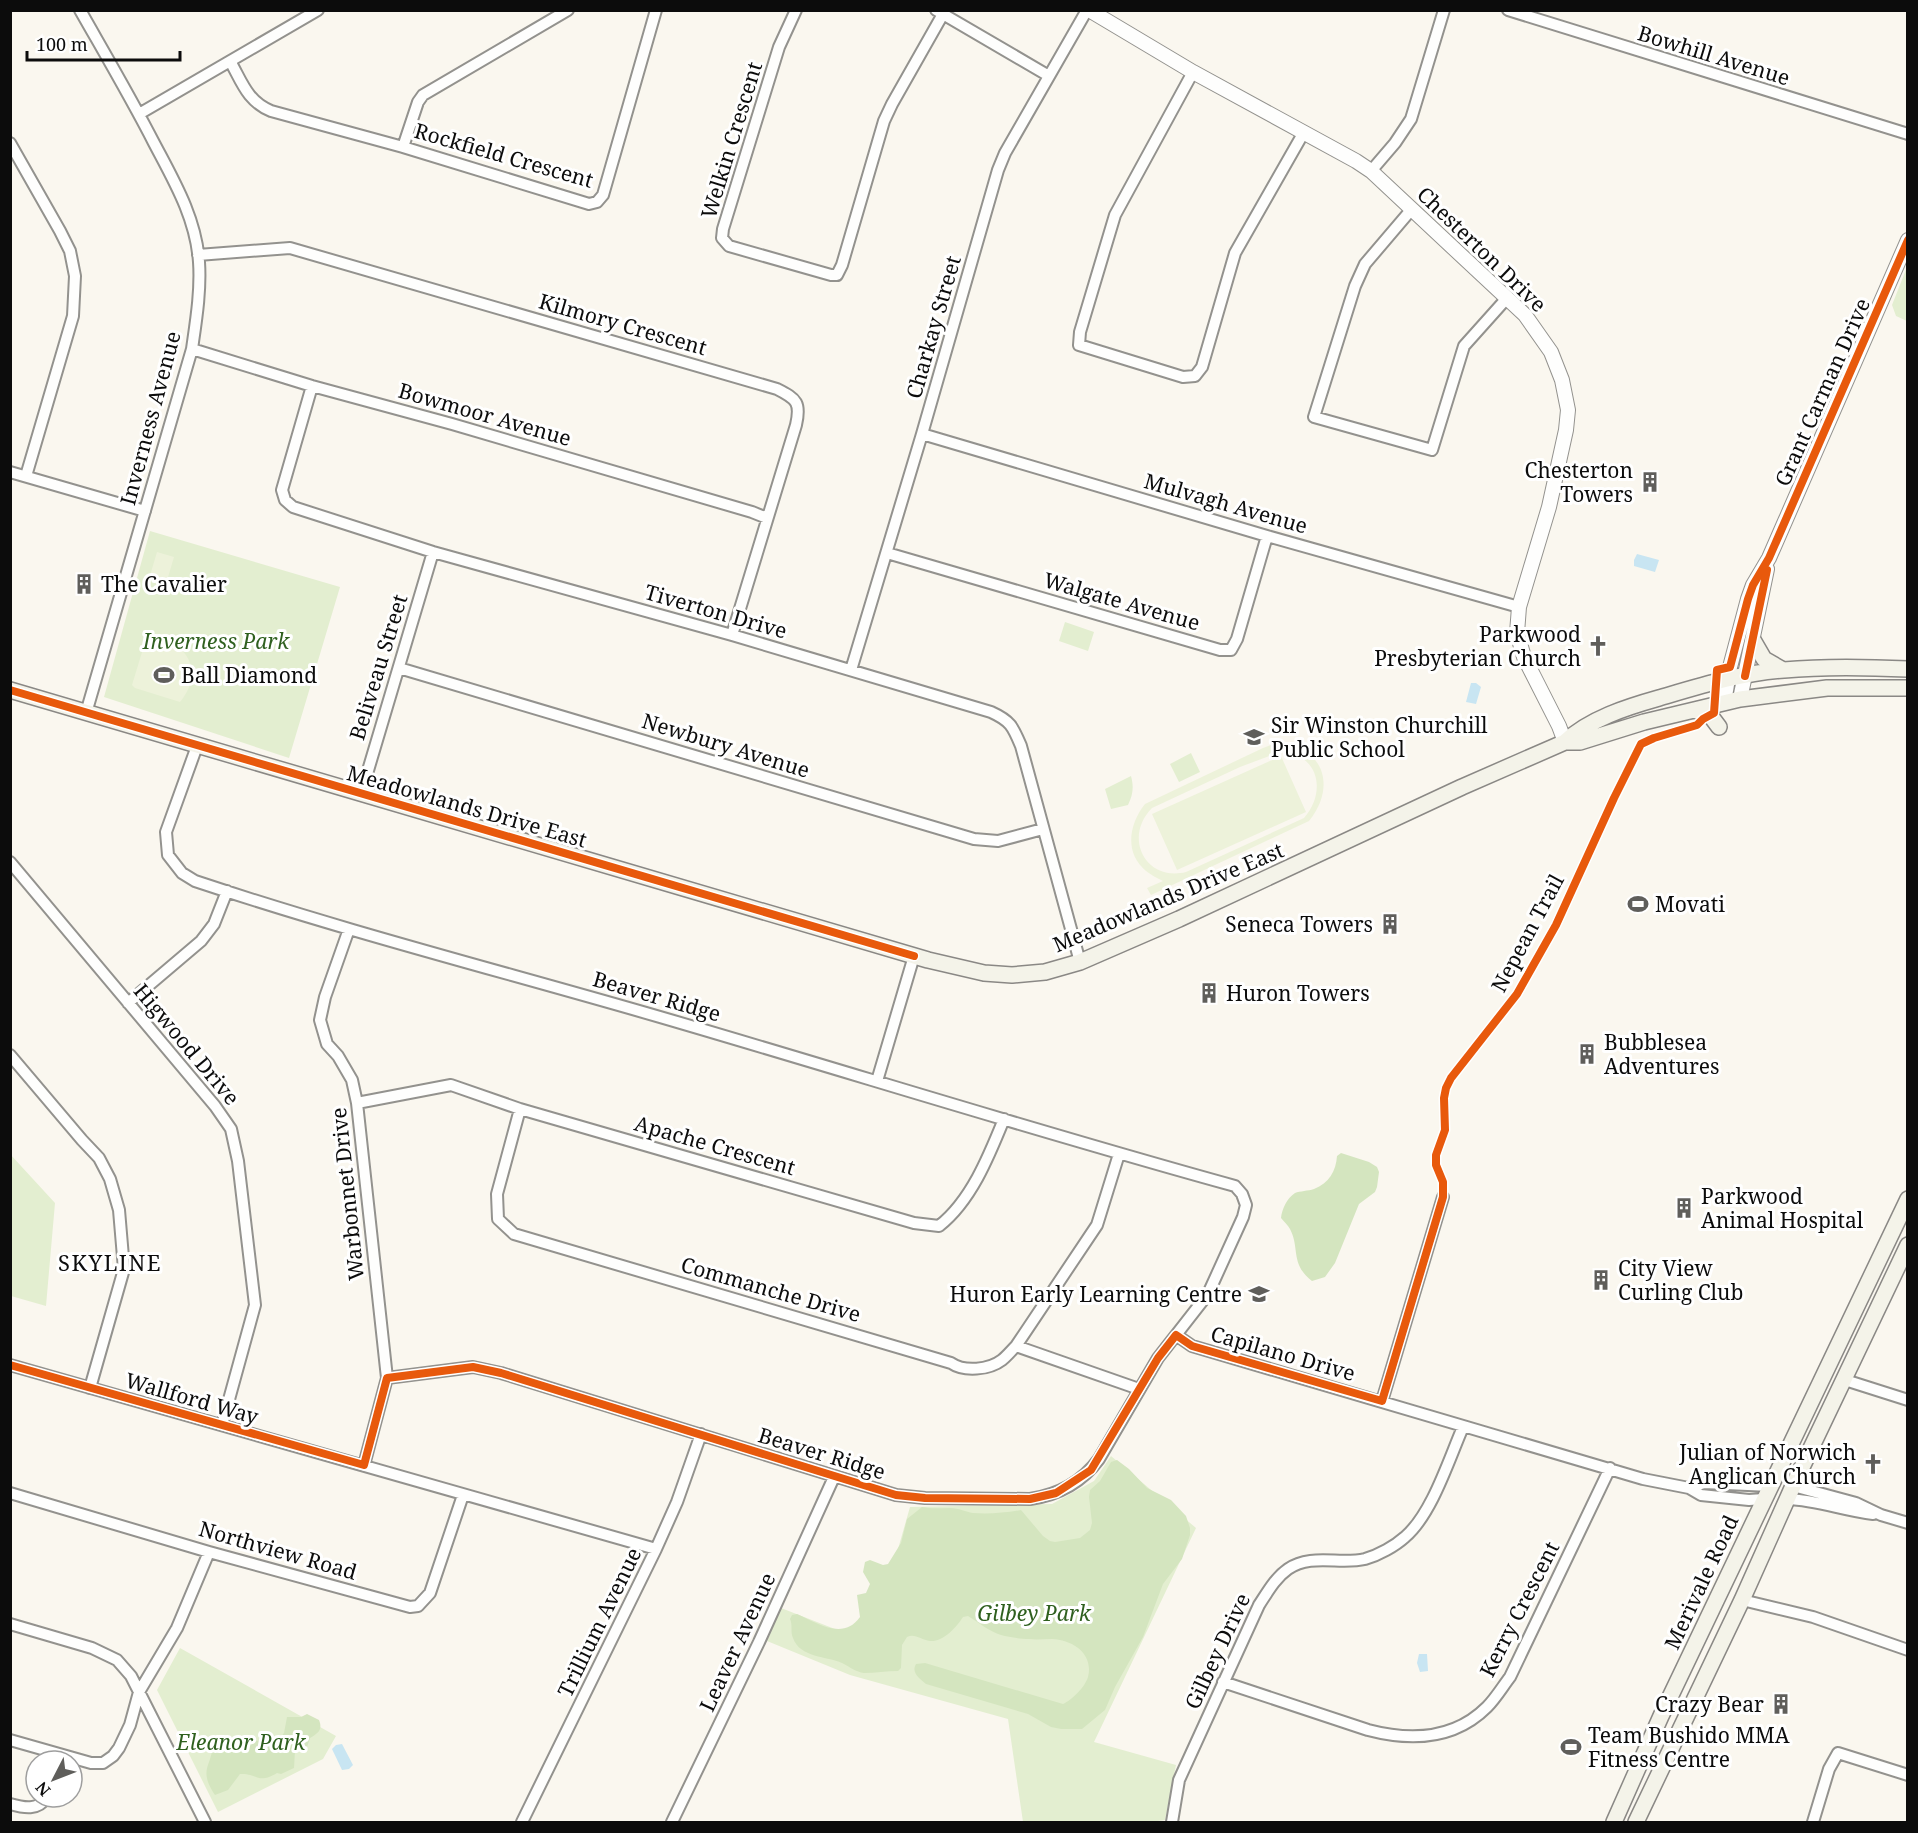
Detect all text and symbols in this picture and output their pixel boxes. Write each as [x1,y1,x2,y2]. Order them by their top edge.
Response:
street label: Bowhill Avenue [1635,19,1793,91]
scale bar [27,24,180,62]
text: 100 m [36,32,88,56]
street label: Welkin Crescent [694,58,768,222]
street label: Rockfield Crescent [411,116,597,194]
street label: Chesterton Drive [1411,180,1553,318]
street label: Charkay Street [899,252,967,402]
street label: Kilmory Crescent [536,287,710,361]
street label: Grant Carman Drive [1768,293,1876,491]
street label: Inverness Avenue [113,328,187,508]
street label: Bowmoor Avenue [395,376,575,452]
place label: Chesterton Towers [1524,456,1633,508]
street label: Mulvagh Avenue [1141,466,1311,540]
building icon: Chesterton Towers [1638,470,1662,494]
street label: Walgate Avenue [1041,565,1203,637]
place label: The Cavalier [101,570,227,598]
building icon: The Cavalier [72,572,96,596]
street label: Tiverton Drive [642,577,790,645]
street label: Beliveau Street [343,591,413,743]
place label: Parkwood Presbyterian Church [1374,620,1581,672]
park label: Inverness Park [142,627,290,655]
church icon: Parkwood Presbyterian Church [1586,634,1610,658]
place label: Ball Diamond [181,661,317,689]
sports icon: Ball Diamond [152,663,176,687]
street label: Newbury Avenue [639,706,813,784]
place label: Sir Winston Churchill Public School [1271,711,1488,763]
school or university icon: Sir Winston Churchill Public School [1242,725,1266,749]
street label: Meadowlands Drive East [344,758,590,854]
street label: Meadowlands Drive East [1048,836,1288,958]
street label: Nepean Trail [1484,869,1570,997]
place label: Movati [1655,890,1725,918]
sports icon: Movati [1626,892,1650,916]
place label: Seneca Towers [1225,910,1373,938]
building icon: Seneca Towers [1378,912,1402,936]
street label: Beaver Ridge [590,964,724,1028]
street label: Higwood Drive [128,977,246,1111]
place label: Huron Towers [1226,979,1370,1007]
building icon: Huron Towers [1197,981,1221,1005]
place label: Bubblesea Adventures [1604,1028,1720,1080]
building icon: Bubblesea Adventures [1575,1042,1599,1066]
street label: Warbonnet Drive [324,1106,370,1282]
street label: Apache Crescent [631,1109,799,1181]
place label: Parkwood Animal Hospital [1701,1182,1864,1234]
building icon: Parkwood Animal Hospital [1672,1196,1696,1220]
district label: SKYLINE [58,1247,162,1277]
street label: Commanche Drive [678,1250,864,1328]
place label: City View Curling Club [1618,1254,1743,1306]
building icon: City View Curling Club [1589,1268,1613,1292]
place label: Huron Early Learning Centre [950,1280,1242,1308]
school or university icon: Huron Early Learning Centre [1247,1282,1271,1306]
street label: Capilano Drive [1207,1319,1359,1387]
street label: Wallford Way [122,1366,262,1430]
street label: Beaver Ridge [755,1420,889,1486]
place label: Julian of Norwich Anglican Church [1678,1438,1856,1490]
church icon: Julian of Norwich Anglican Church [1861,1452,1885,1476]
street label: Merivale Road [1658,1510,1744,1654]
street label: Northview Road [196,1514,360,1586]
street label: Kerry Crescent [1473,1536,1565,1682]
street label: Trillium Avenue [551,1543,647,1701]
street label: Leaver Avenue [693,1568,781,1716]
street label: Gilbey Drive [1178,1588,1256,1714]
park label: Gilbey Park [977,1599,1092,1627]
place label: Crazy Bear [1655,1690,1764,1718]
building icon: Crazy Bear [1769,1692,1793,1716]
place label: Team Bushido MMA Fitness Centre [1588,1721,1790,1773]
park label: Eleanor Park [176,1728,306,1756]
sports icon: Team Bushido MMA Fitness Centre [1559,1735,1583,1759]
north arrow [24,1749,84,1809]
text: N [30,1777,55,1801]

